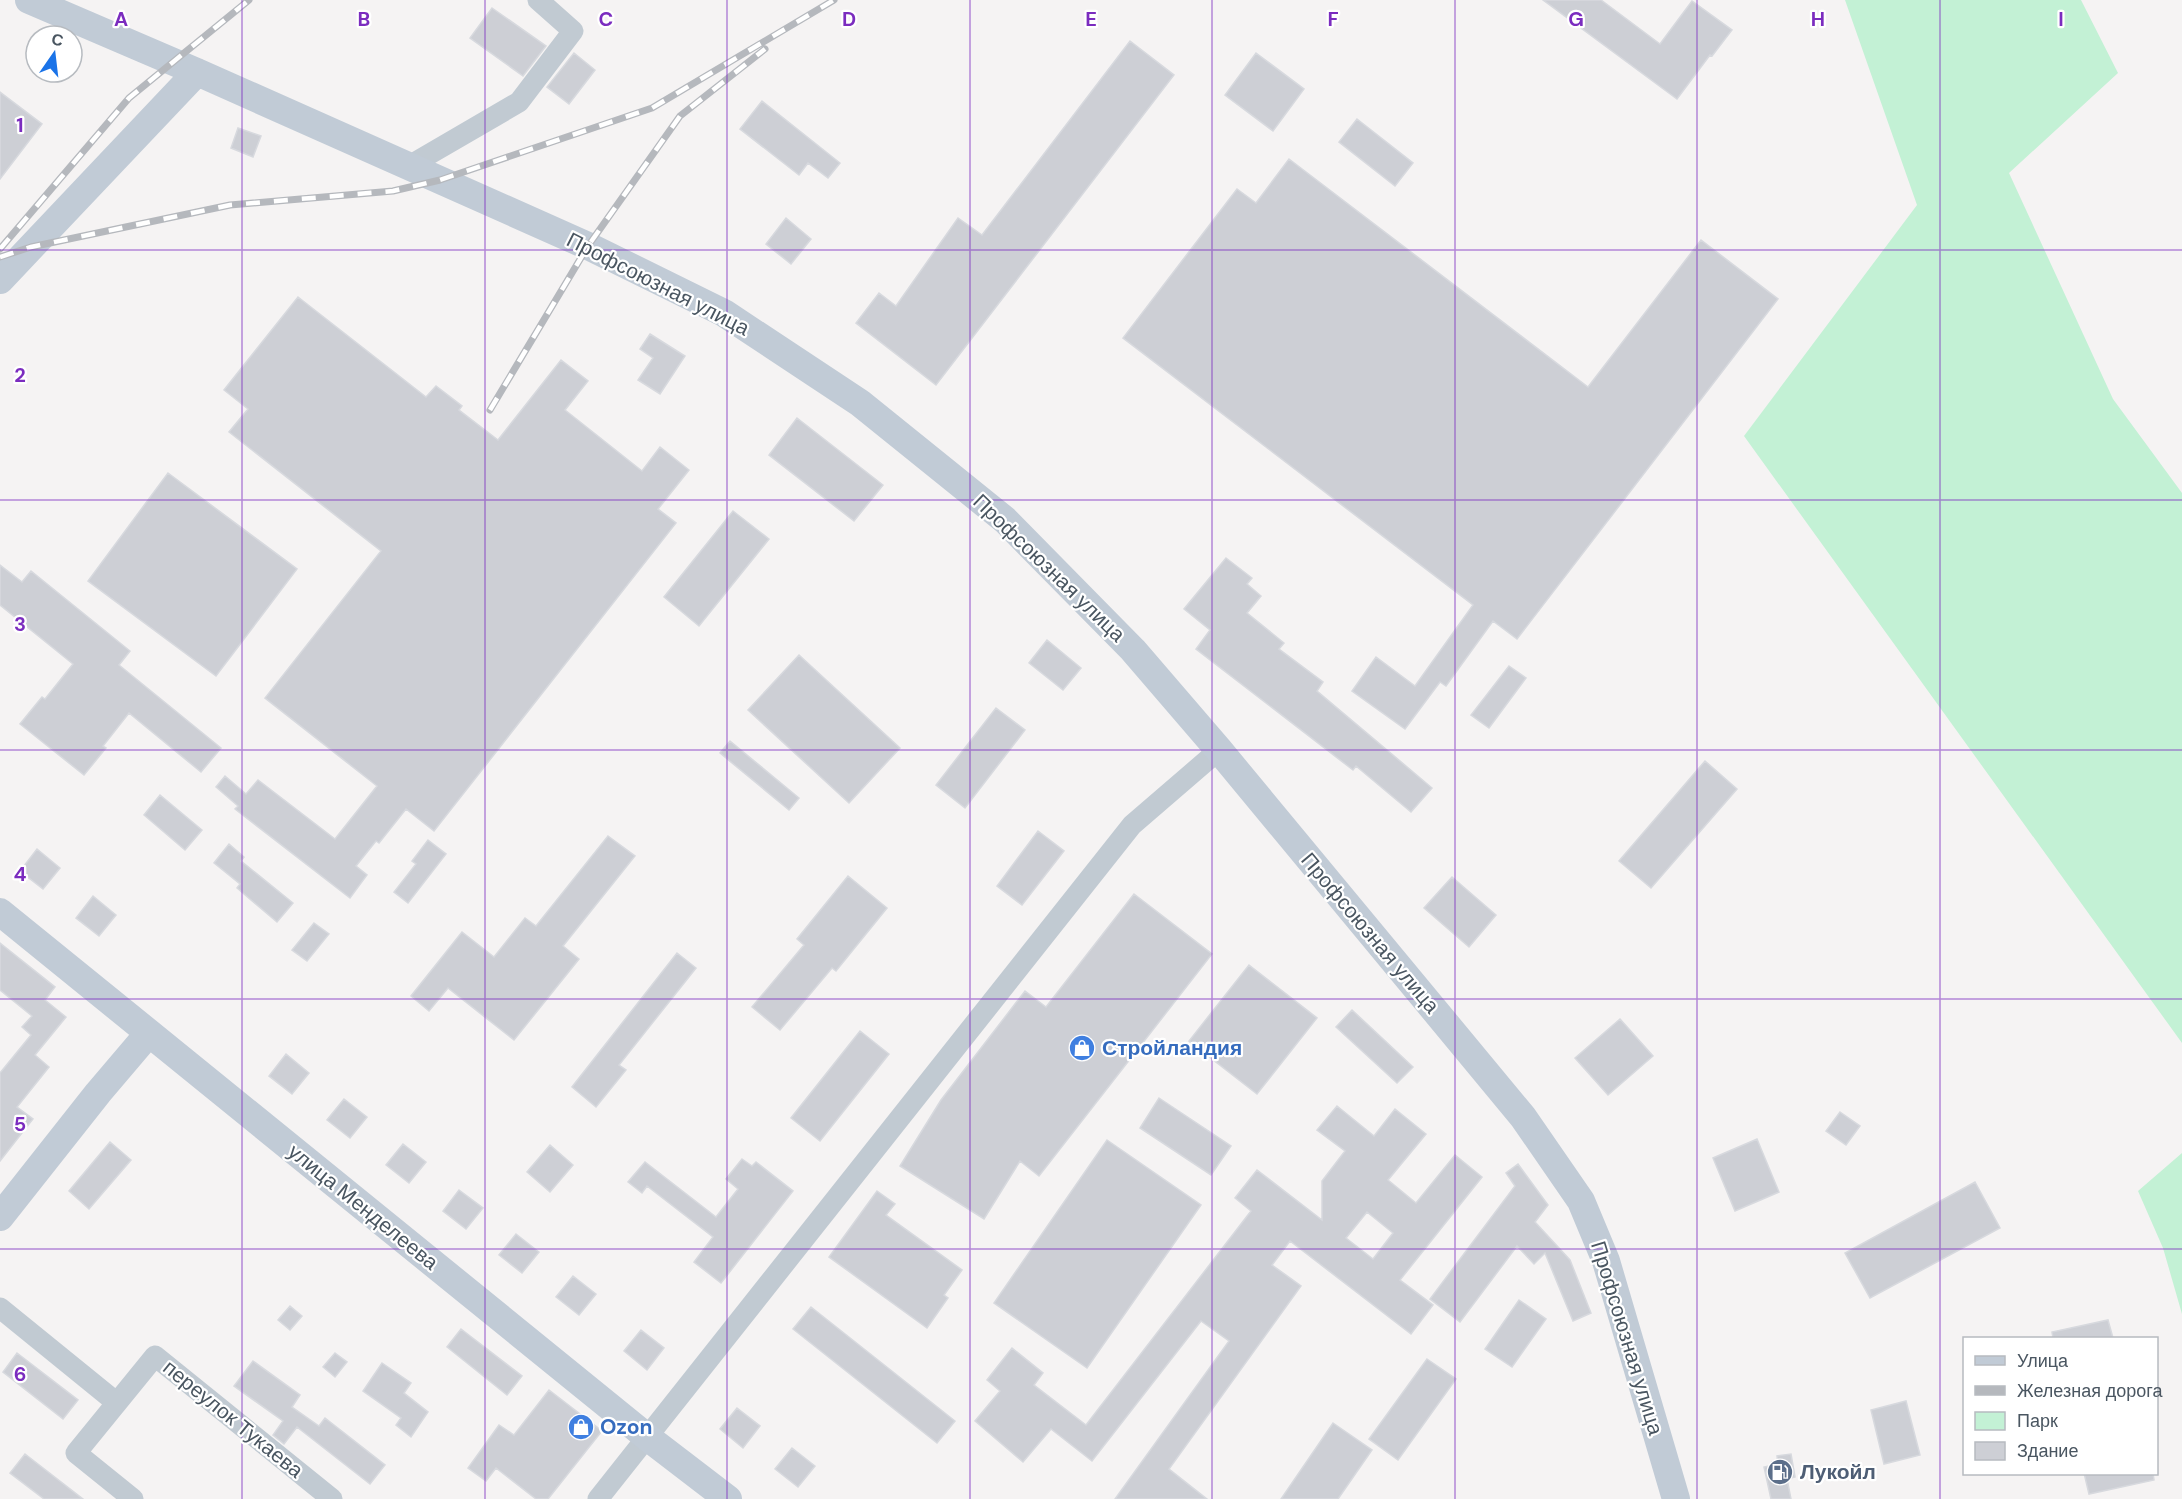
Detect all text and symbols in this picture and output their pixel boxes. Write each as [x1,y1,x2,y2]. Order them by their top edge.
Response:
text: A [114,6,128,32]
text: B [358,6,370,32]
text: C [599,6,613,32]
text: D [842,6,856,32]
text: E [1085,6,1097,32]
text: F [1327,6,1339,32]
text: G [1568,6,1584,32]
text: H [1811,6,1825,32]
text: I [2058,6,2064,32]
north arrow [24,24,84,84]
text: С [49,28,66,52]
text: 1 [16,112,24,138]
street label: Профсоюзная улица [562,226,754,342]
text: 2 [14,362,26,388]
street label: Профсоюзная улица [967,488,1131,648]
text: 3 [14,611,26,637]
street label: Профсоюзная улица [1295,847,1446,1019]
text: 4 [14,861,27,887]
shop icon: Стройландия [1067,1033,1097,1063]
place label: Стройландия [1102,1034,1242,1062]
text: 5 [14,1111,26,1137]
street label: улица Менделеева [282,1138,444,1277]
street label: Профсоюзная улица [1584,1238,1670,1439]
legend [1963,1337,2158,1475]
text: Улица [2017,1349,2069,1373]
street label: переулок Тукаева [157,1354,309,1484]
text: 6 [14,1361,26,1387]
text: Железная дорога [2017,1379,2163,1403]
text: Парк [2017,1409,2058,1433]
shop icon: Ozon [566,1412,596,1442]
place label: Ozon [600,1413,653,1441]
text: Здание [2017,1439,2078,1463]
fuel station icon: Лукойл [1765,1457,1795,1487]
place label: Лукойл [1800,1458,1876,1486]

